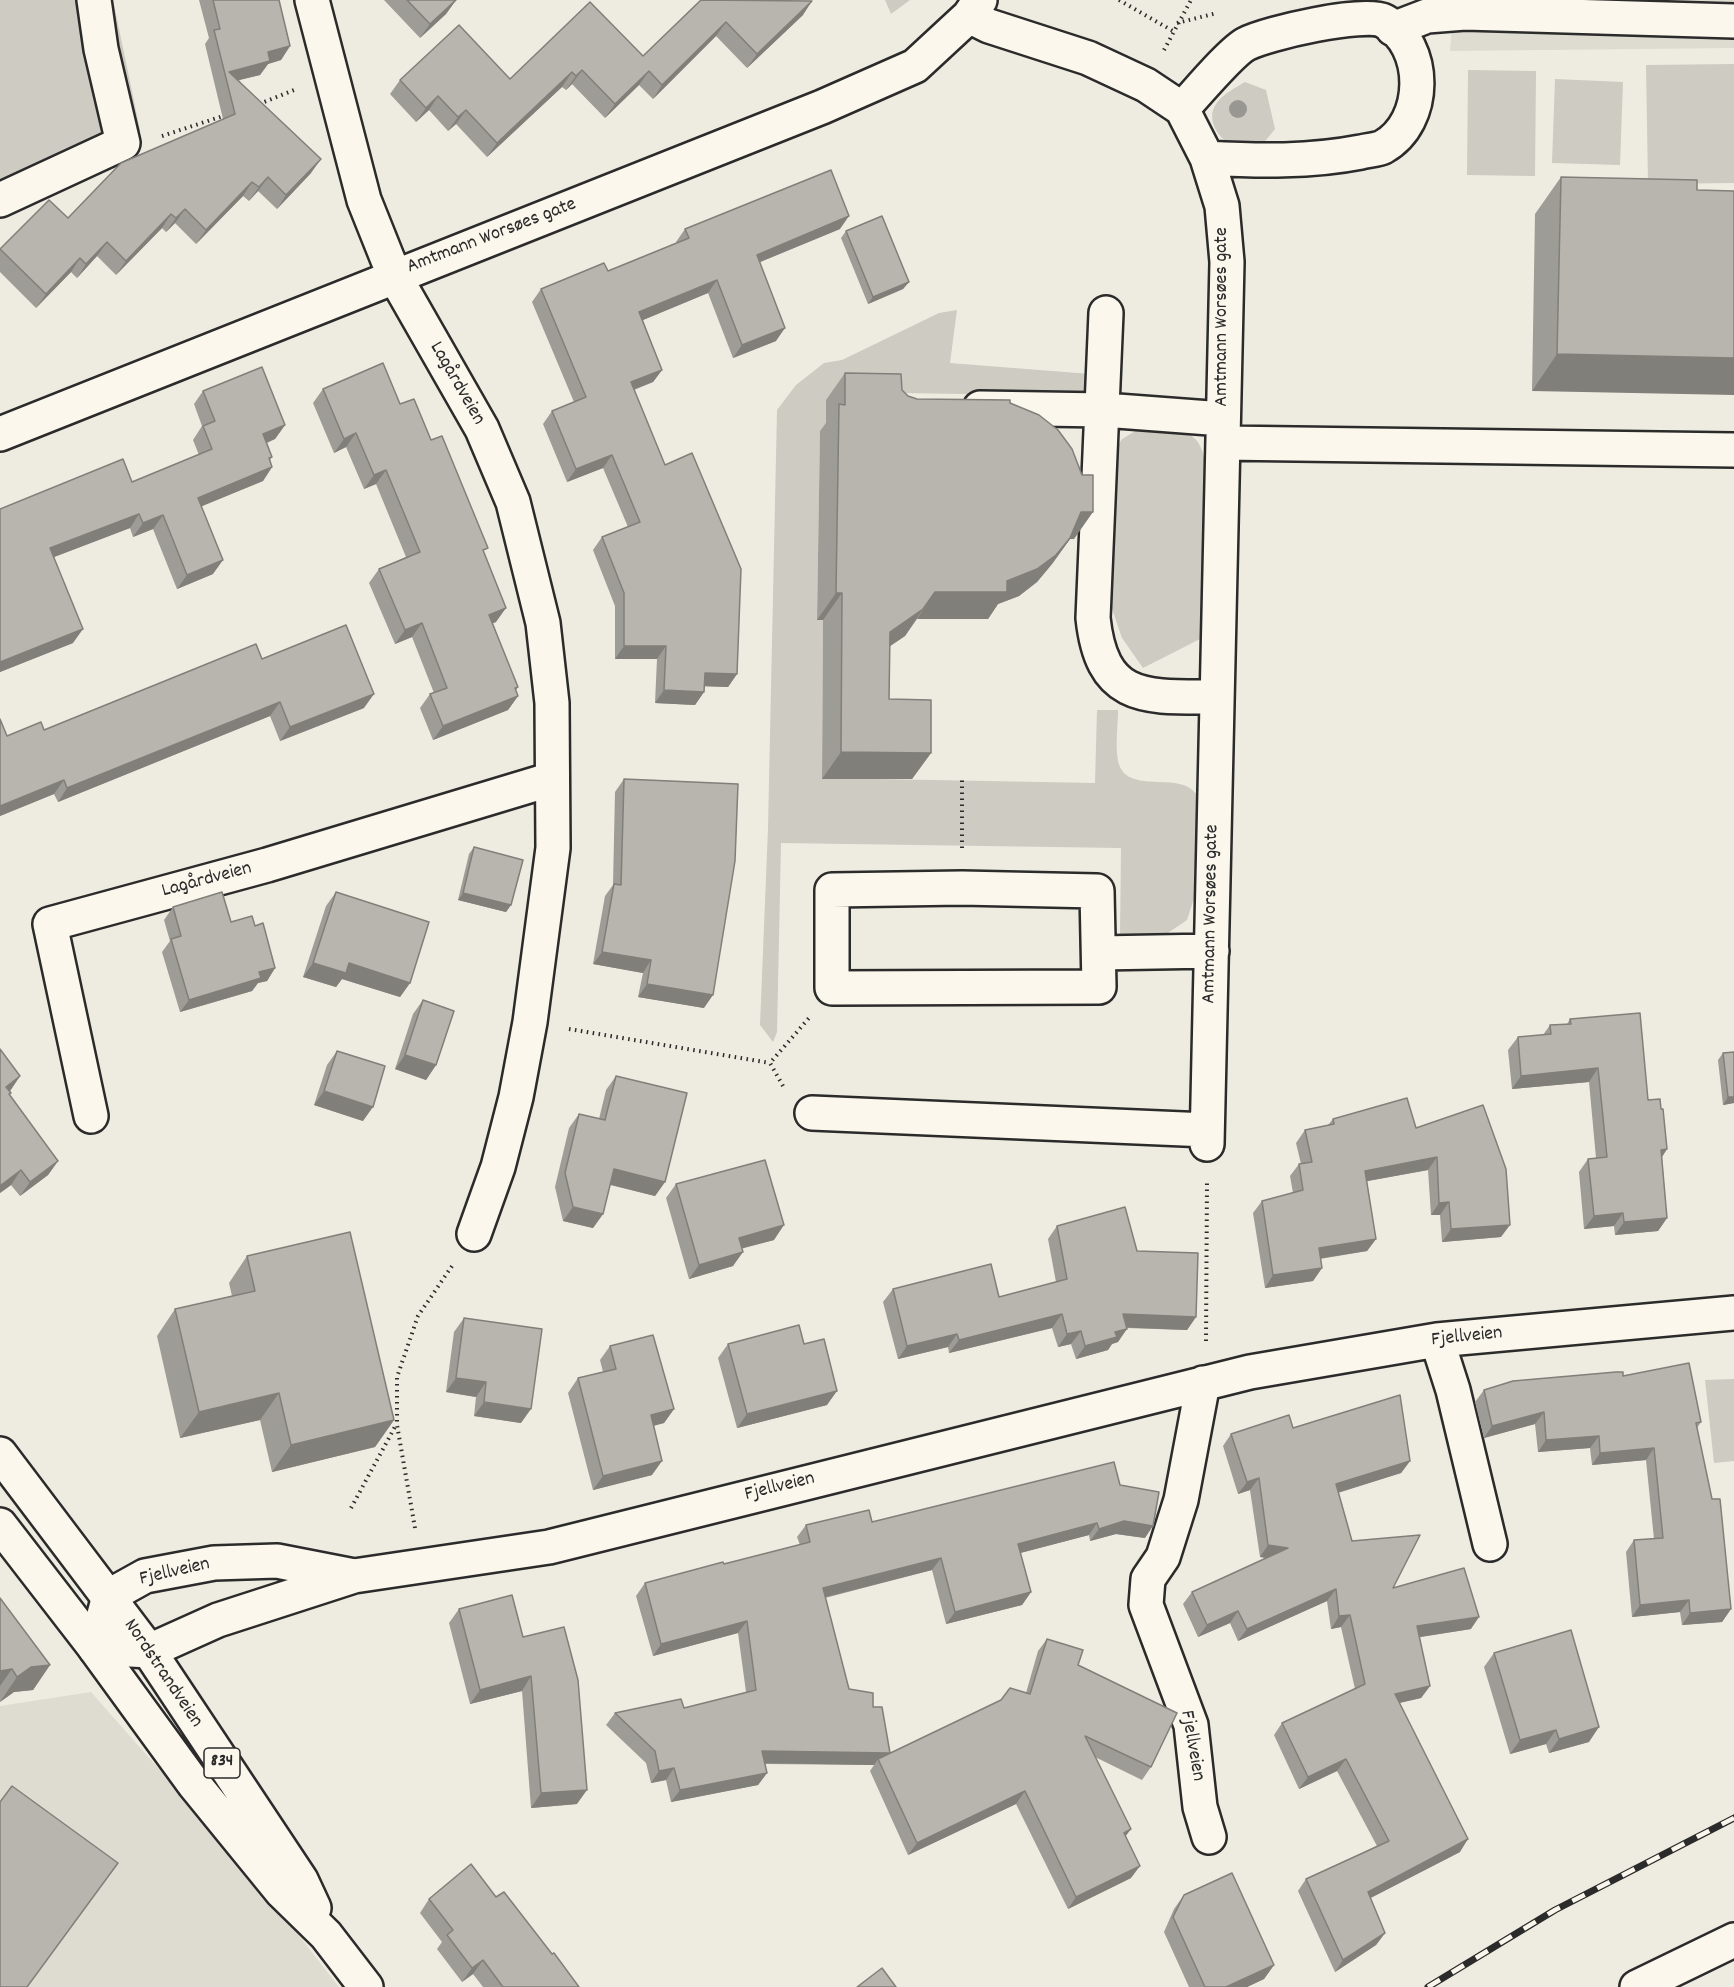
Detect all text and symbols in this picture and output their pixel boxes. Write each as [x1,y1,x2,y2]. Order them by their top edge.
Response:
street label: Amtmann Worsøes gate [404,194,580,280]
street label: Amtmann Worsøes gate [1211,227,1235,407]
street label: Lagårdveien [423,338,489,430]
street label: Amtmann Worsøes gate [1198,824,1226,1004]
street label: Lagårdveien [159,858,255,904]
street label: Fjellveien [1430,1322,1504,1354]
street label: Fjellveien [742,1468,818,1508]
street label: Fjellveien [138,1553,212,1593]
street label: Nordstrandveien [117,1615,207,1733]
street label: Fjellveien [1173,1709,1209,1783]
road number: 834 [204,1748,240,1778]

